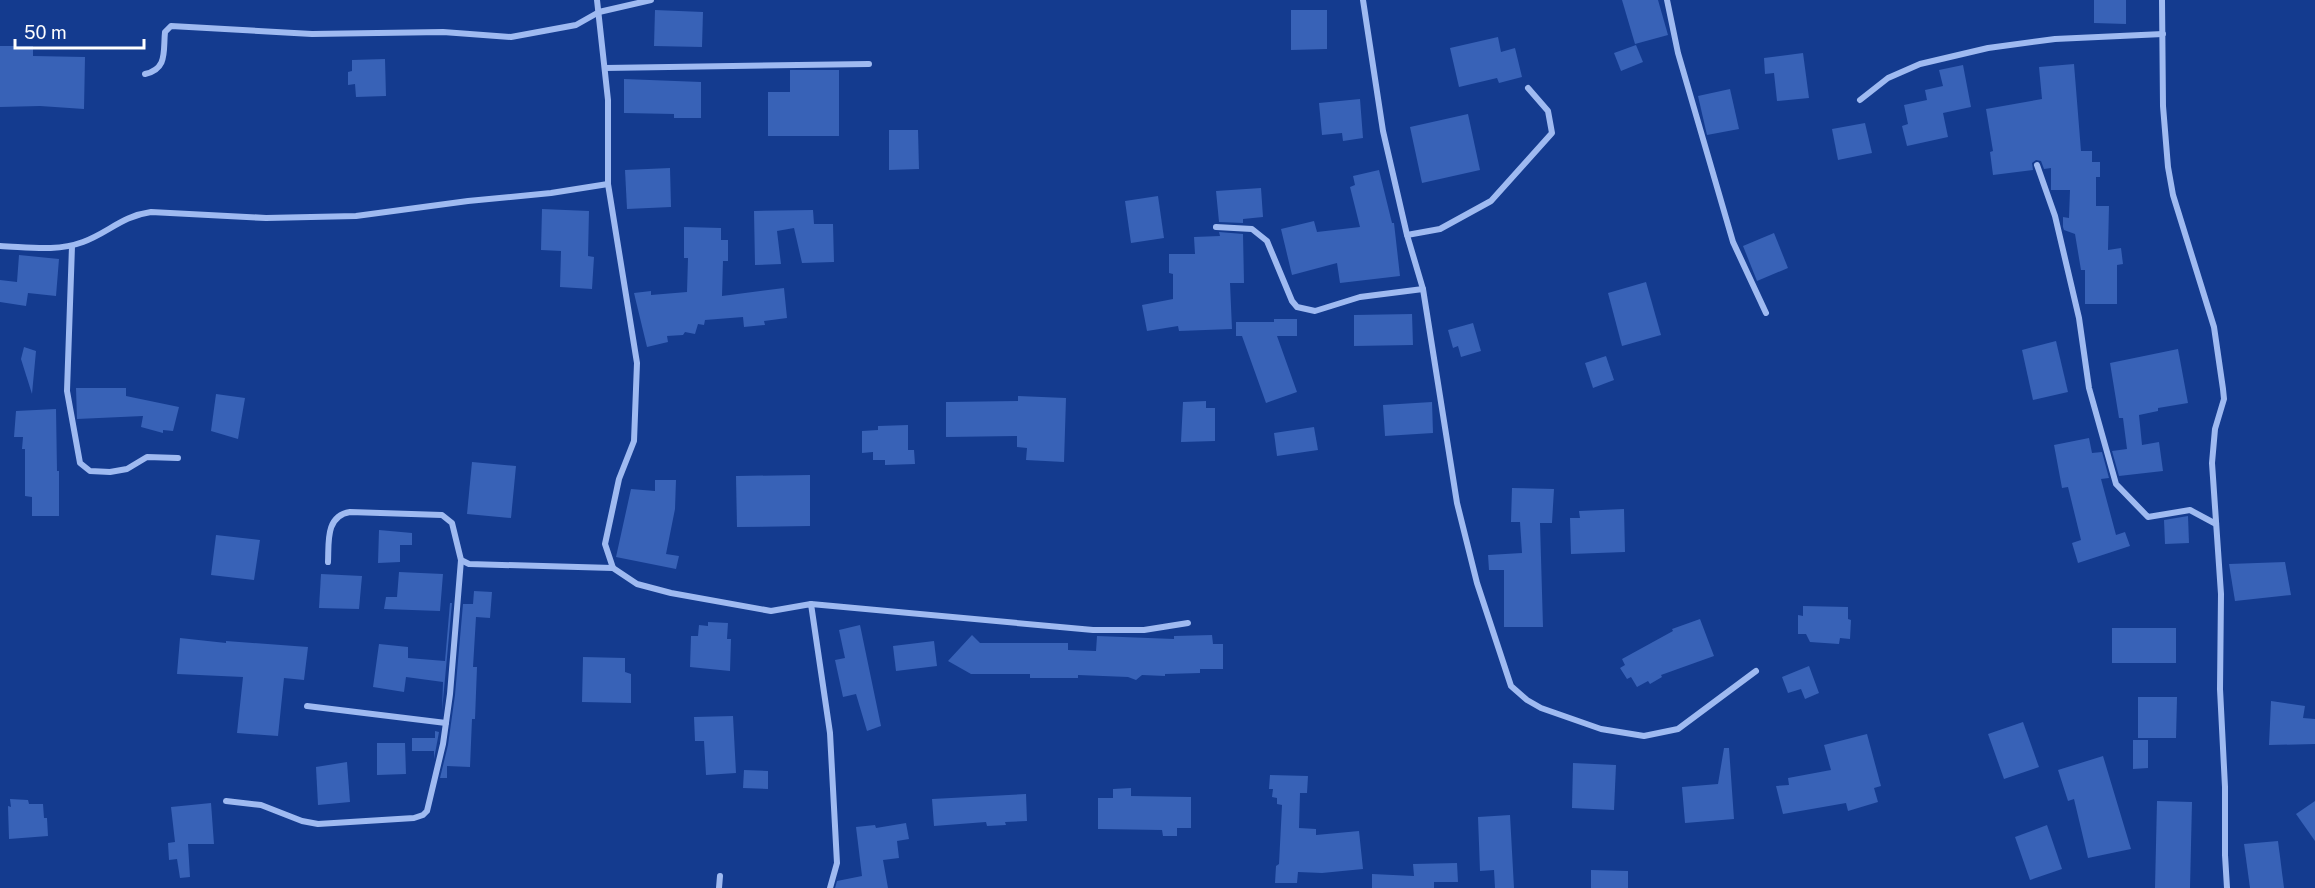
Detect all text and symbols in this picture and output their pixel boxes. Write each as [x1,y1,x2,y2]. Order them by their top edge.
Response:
scale bar [15,12,144,50]
text: 50 m [24,22,67,43]

